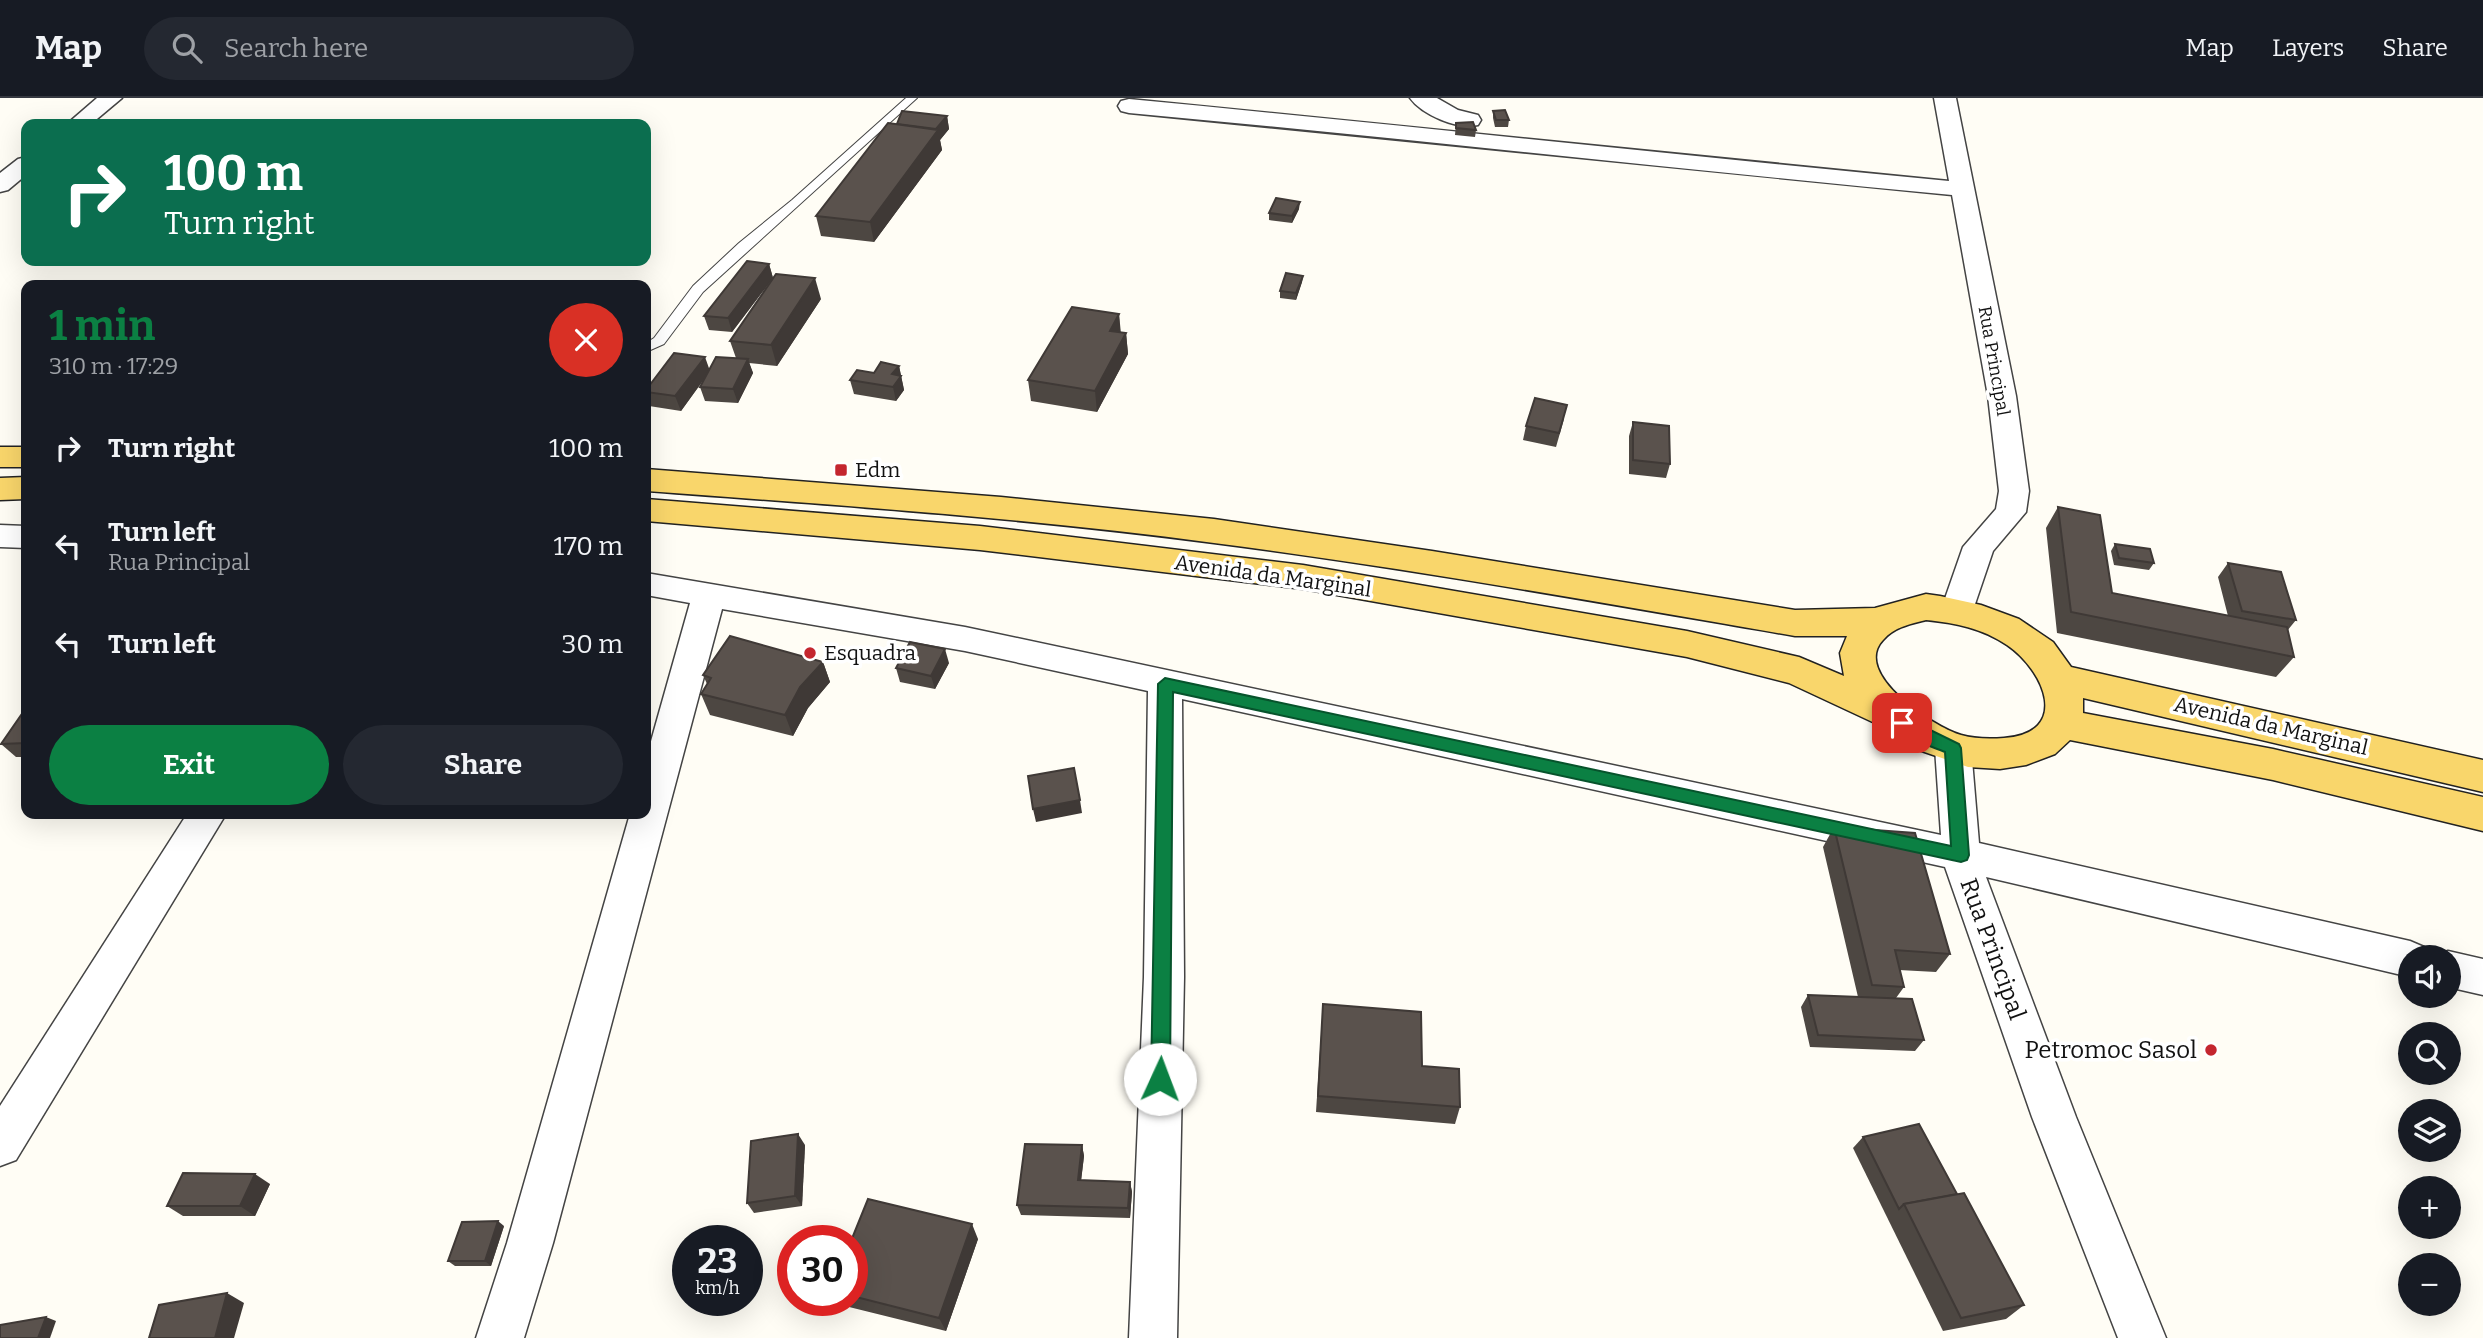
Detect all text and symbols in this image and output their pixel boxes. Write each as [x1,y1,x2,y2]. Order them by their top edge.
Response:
search box [144,17,634,80]
text: Map [35,28,102,68]
icon: search [168,29,206,67]
text: Search here [224,33,368,64]
text: Map [2186,34,2234,62]
text: Layers [2272,34,2344,62]
text: Share [2382,34,2448,62]
text: 100 m [164,144,303,203]
icon: right [49,147,140,238]
text: Turn right [164,204,315,242]
text: 1 min [49,301,155,351]
button: close [549,303,623,377]
street label: Rua Principal [1974,304,2014,418]
text: 310 m · 17:29 [49,352,178,380]
icon: right [49,429,87,467]
text: Turn right [108,433,235,464]
text: 100 m [549,433,623,464]
place label: Edm [855,457,900,483]
marker: Edm [833,462,849,478]
text: Turn left [108,517,216,548]
icon: left [49,527,87,565]
text: 170 m [553,531,623,562]
text: Rua Principal [108,548,250,576]
street label: Avenida da Marginal [1173,549,1373,603]
icon: left [49,625,87,663]
text: Turn left [108,629,216,660]
text: 30 m [562,629,623,660]
place label: Esquadra [824,640,916,666]
marker: Esquadra [802,645,818,661]
street label: Avenida da Marginal [2171,691,2371,761]
pin [1872,693,1932,753]
icon: arrive [1883,704,1921,742]
button: Exit [49,725,329,805]
button: Share [343,725,623,805]
street label: Rua Principal [1954,874,2032,1024]
map controls [2398,945,2461,1316]
button: sound [2398,945,2461,1008]
button: search [2398,1022,2461,1085]
place label: Petromoc Sasol [2024,1036,2197,1064]
position arrow [1123,1042,1197,1116]
marker: Petromoc Sasol [2203,1042,2219,1058]
button: layers [2398,1099,2461,1162]
button: + [2398,1176,2461,1239]
speed limit sign: 30 [777,1225,868,1316]
text: 23 [698,1240,737,1282]
button: − [2398,1253,2461,1316]
text: km/h [695,1277,740,1299]

